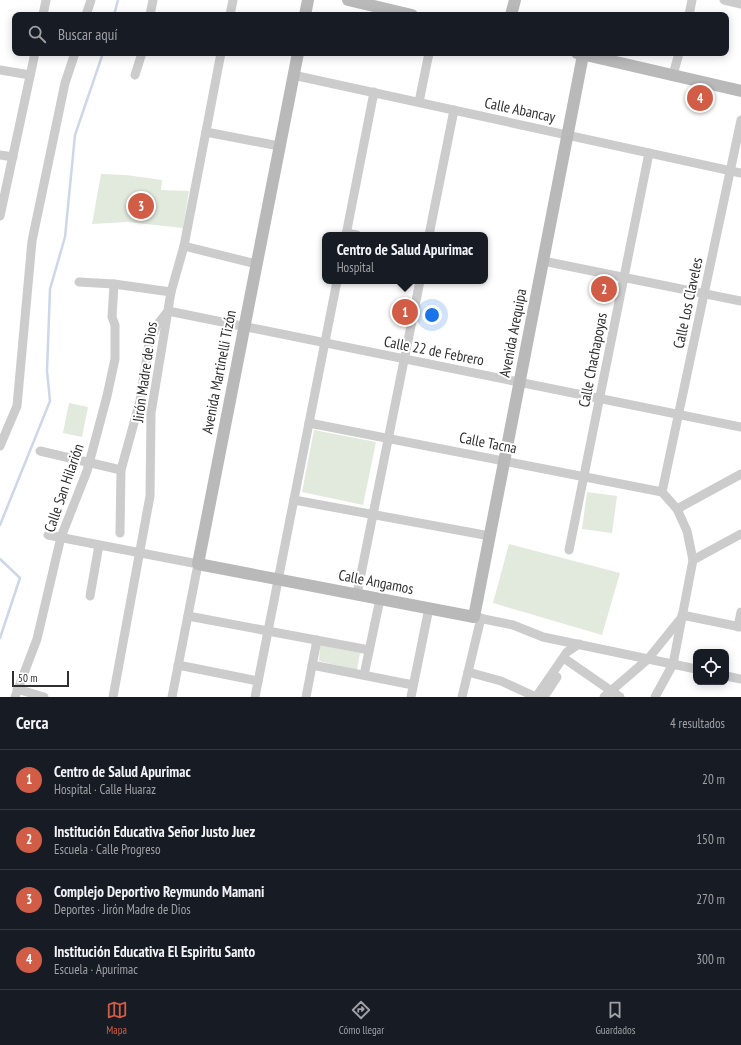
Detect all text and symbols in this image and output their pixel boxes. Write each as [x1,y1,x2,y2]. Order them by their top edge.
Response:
search box [12,12,729,56]
icon: search [26,23,48,45]
text: Buscar aquí [58,25,118,44]
pin: 4 [687,83,713,113]
street label: Calle Abancay [483,93,558,126]
pin: 3 [128,191,154,221]
popup [322,232,488,284]
text: Centro de Salud Apurimac [337,240,473,259]
street label: Calle Los Claveles [669,256,706,350]
text: Hospital [337,259,374,276]
pin: 2 [591,274,617,304]
street label: Avenida Arequipa [495,287,530,379]
pin: 1 [392,297,418,327]
your location [422,305,442,325]
street label: Avenida Martinelli Tizón [197,308,240,435]
street label: Calle Chachapoyas [574,311,611,409]
street label: Jirón Madre de Dios [128,320,161,424]
street label: Calle 22 de Febrero [383,332,486,370]
street label: Calle Tacna [458,428,518,457]
street label: Calle San Hilarión [39,441,88,535]
street label: Calle Angamos [337,565,415,598]
map controls [693,649,729,685]
button: locate [693,649,729,685]
scale bar [12,669,69,688]
text: 50 m [18,671,37,685]
text: Cerca [16,712,49,734]
text: 4 resultados [670,715,725,732]
text: Centro de Salud Apurimac [54,762,191,781]
text: 1 [26,771,32,788]
text: 20 m [702,771,725,788]
text: Hospital · Calle Huaraz [54,781,156,798]
text: Institución Educativa Señor Justo Juez [54,822,255,841]
text: 2 [26,831,32,848]
text: 150 m [696,831,725,848]
text: Escuela · Calle Progreso [54,841,161,858]
text: Complejo Deportivo Reymundo Mamani [54,882,264,901]
text: 3 [26,891,32,908]
text: 270 m [696,891,725,908]
text: Deportes · Jirón Madre de Dios [54,901,191,918]
text: Institución Educativa El Espiritu Santo [54,942,255,961]
text: 4 [26,951,32,968]
text: 300 m [696,951,725,968]
text: Escuela · Apurímac [54,961,138,978]
tab: Mapa [106,999,128,1037]
tab: Cómo llegar [339,999,384,1037]
tab: Guardados [595,999,635,1037]

